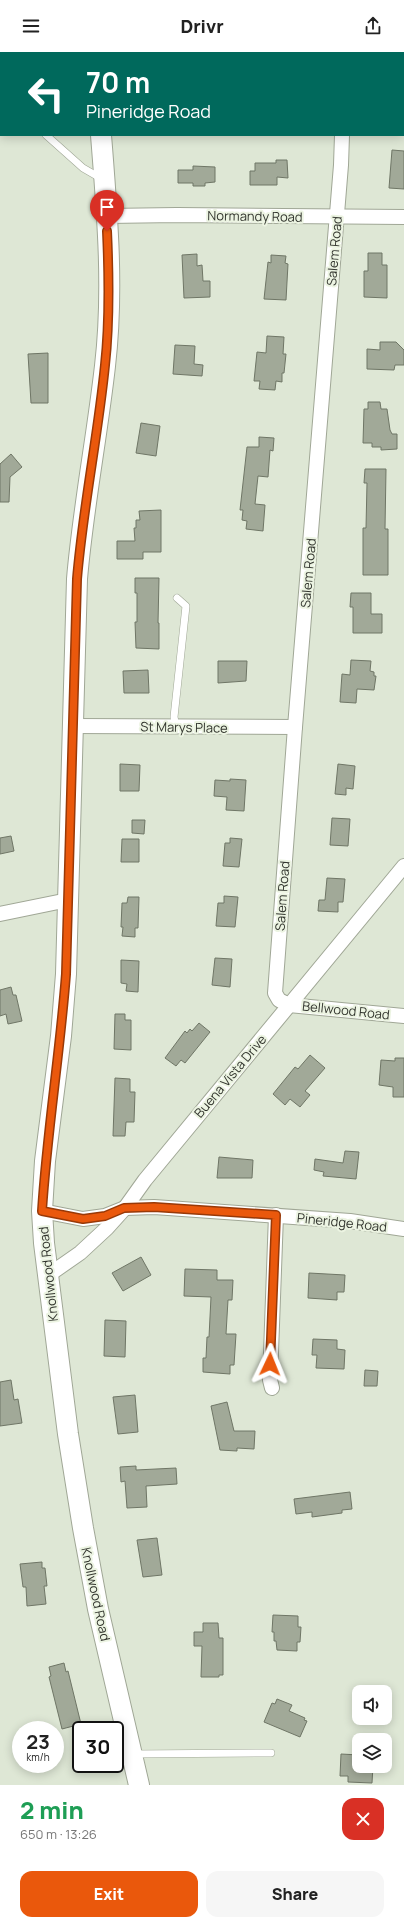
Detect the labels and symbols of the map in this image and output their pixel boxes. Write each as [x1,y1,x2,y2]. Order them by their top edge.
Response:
pin [90,190,124,231]
street label: Normandy Road [207,206,303,226]
street label: Salem Road [322,215,346,287]
street label: Salem Road [296,537,320,609]
street label: St Marys Place [140,717,228,737]
street label: Salem Road [271,860,293,932]
street label: Bellwood Road [301,996,391,1024]
street label: Buena Vista Drive [190,1030,270,1121]
street label: Pineridge Road [296,1208,388,1236]
street label: Knollwood Road [34,1226,62,1322]
position arrow [249,1343,291,1385]
street label: Knollwood Road [77,1545,115,1643]
speed limit sign: 30 [72,1721,124,1773]

